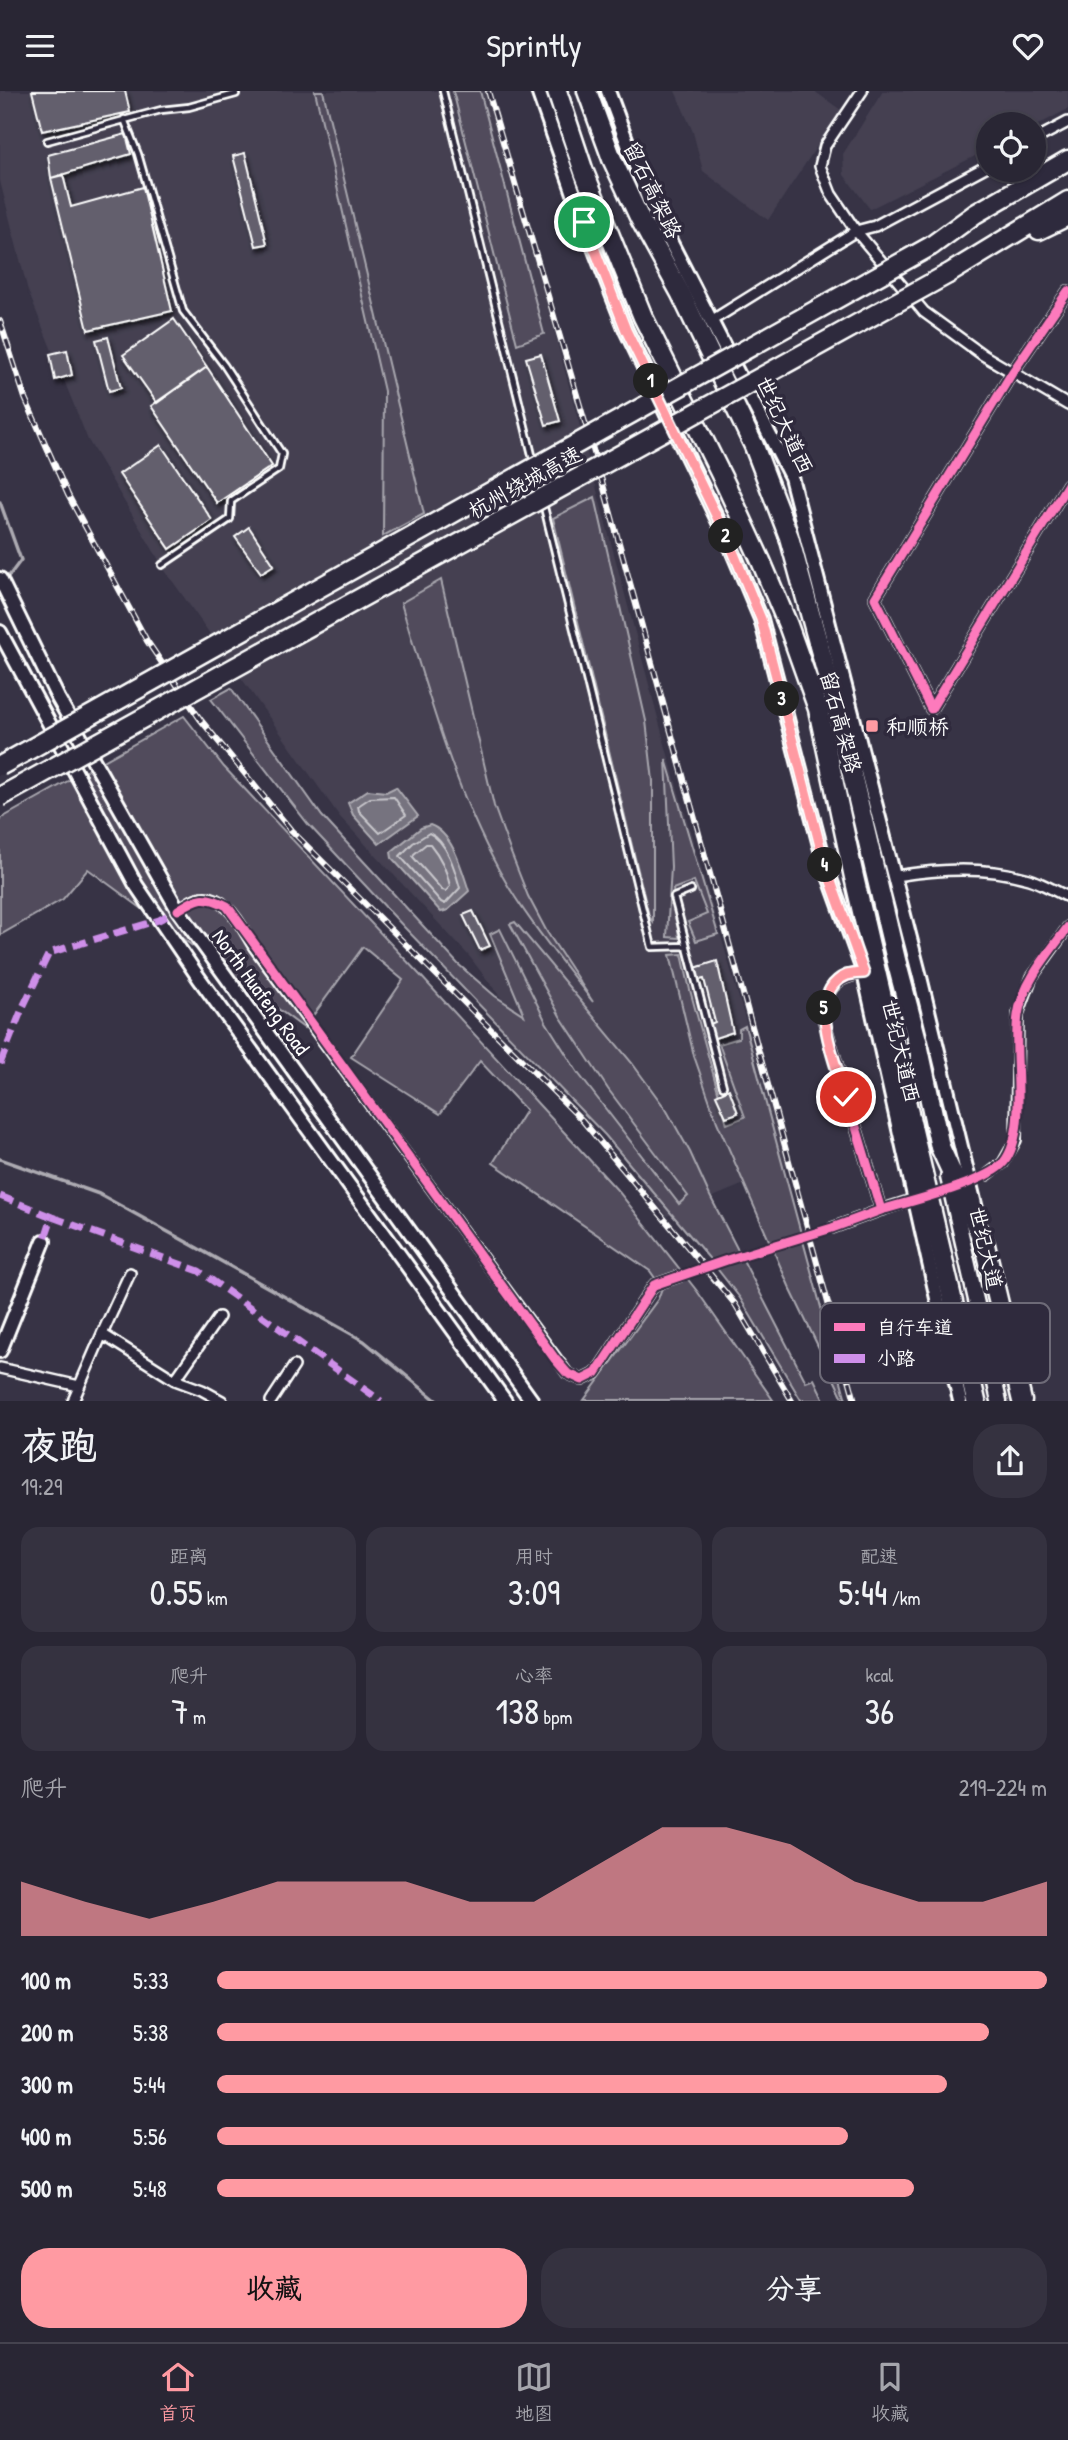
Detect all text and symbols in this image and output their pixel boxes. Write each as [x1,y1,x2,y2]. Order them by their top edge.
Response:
text: Sprintly [486,24,582,67]
icon: menu [21,27,59,65]
icon: heart [1009,27,1047,65]
map controls [976,112,1046,182]
button: locate [976,112,1046,182]
street label: 留石高架路 [617,136,689,244]
pin [554,192,614,252]
icon: arrive [565,203,603,241]
pin: 1 [634,363,668,399]
text: 1 [647,367,654,393]
street label: 世纪大道西 [750,371,820,479]
street label: 杭州绕城高速 [463,439,587,525]
pin: 2 [708,519,744,553]
text: 2 [721,522,730,548]
street label: 留石高架路 [813,668,869,776]
pin: 3 [764,681,800,717]
text: 3 [777,685,786,711]
place label: 和顺桥 [886,712,949,741]
marker: 和顺桥 [864,718,880,734]
pin: 4 [808,847,842,883]
text: 4 [821,851,828,877]
street label: North Huafeng Road [205,923,317,1061]
pin: 5 [806,991,842,1025]
text: 5 [819,994,828,1020]
street label: 世纪大道西 [875,997,927,1105]
pin [816,1067,876,1127]
icon: check [827,1078,865,1116]
street label: 世纪大道 [962,1204,1010,1292]
legend [820,1303,1050,1383]
text: 自行车道 [877,1314,953,1340]
text: 小路 [877,1345,915,1371]
text: 夜跑 [21,1419,97,1471]
button: share [973,1424,1047,1498]
text: 19:29 [21,1471,62,1502]
text: 距离 [170,1543,208,1569]
text: 用时 [515,1543,553,1569]
text: 配速 [860,1543,898,1569]
text: 0.55 [150,1569,202,1616]
text: 3:09 [508,1569,560,1616]
text: 5:44 [838,1569,887,1616]
text: km [202,1585,228,1611]
text: /km [887,1585,921,1611]
text: 爬升 [170,1662,208,1688]
text: 心率 [515,1662,553,1688]
text: kcal [865,1662,893,1688]
text: 7 [171,1688,189,1735]
text: 138 [496,1688,539,1735]
text: 36 [865,1688,894,1735]
text: m [189,1704,206,1730]
text: bpm [539,1704,572,1730]
text: 爬升 [21,1772,67,1803]
text: 219–224 m [959,1772,1047,1803]
text: 100 m [21,1965,71,1996]
text: 5:33 [133,1965,169,1996]
text: 200 m [21,2017,73,2048]
text: 5:38 [133,2017,168,2048]
text: 300 m [21,2069,73,2100]
text: 5:44 [133,2069,165,2100]
text: 400 m [21,2121,71,2152]
text: 5:56 [133,2121,167,2152]
text: 500 m [21,2173,72,2204]
text: 5:48 [133,2173,167,2204]
button: 收藏 [21,2248,527,2328]
button: 分享 [541,2248,1047,2328]
tab: 首页 [159,2358,197,2426]
tab: 地图 [515,2358,553,2426]
tab: 收藏 [871,2358,909,2426]

